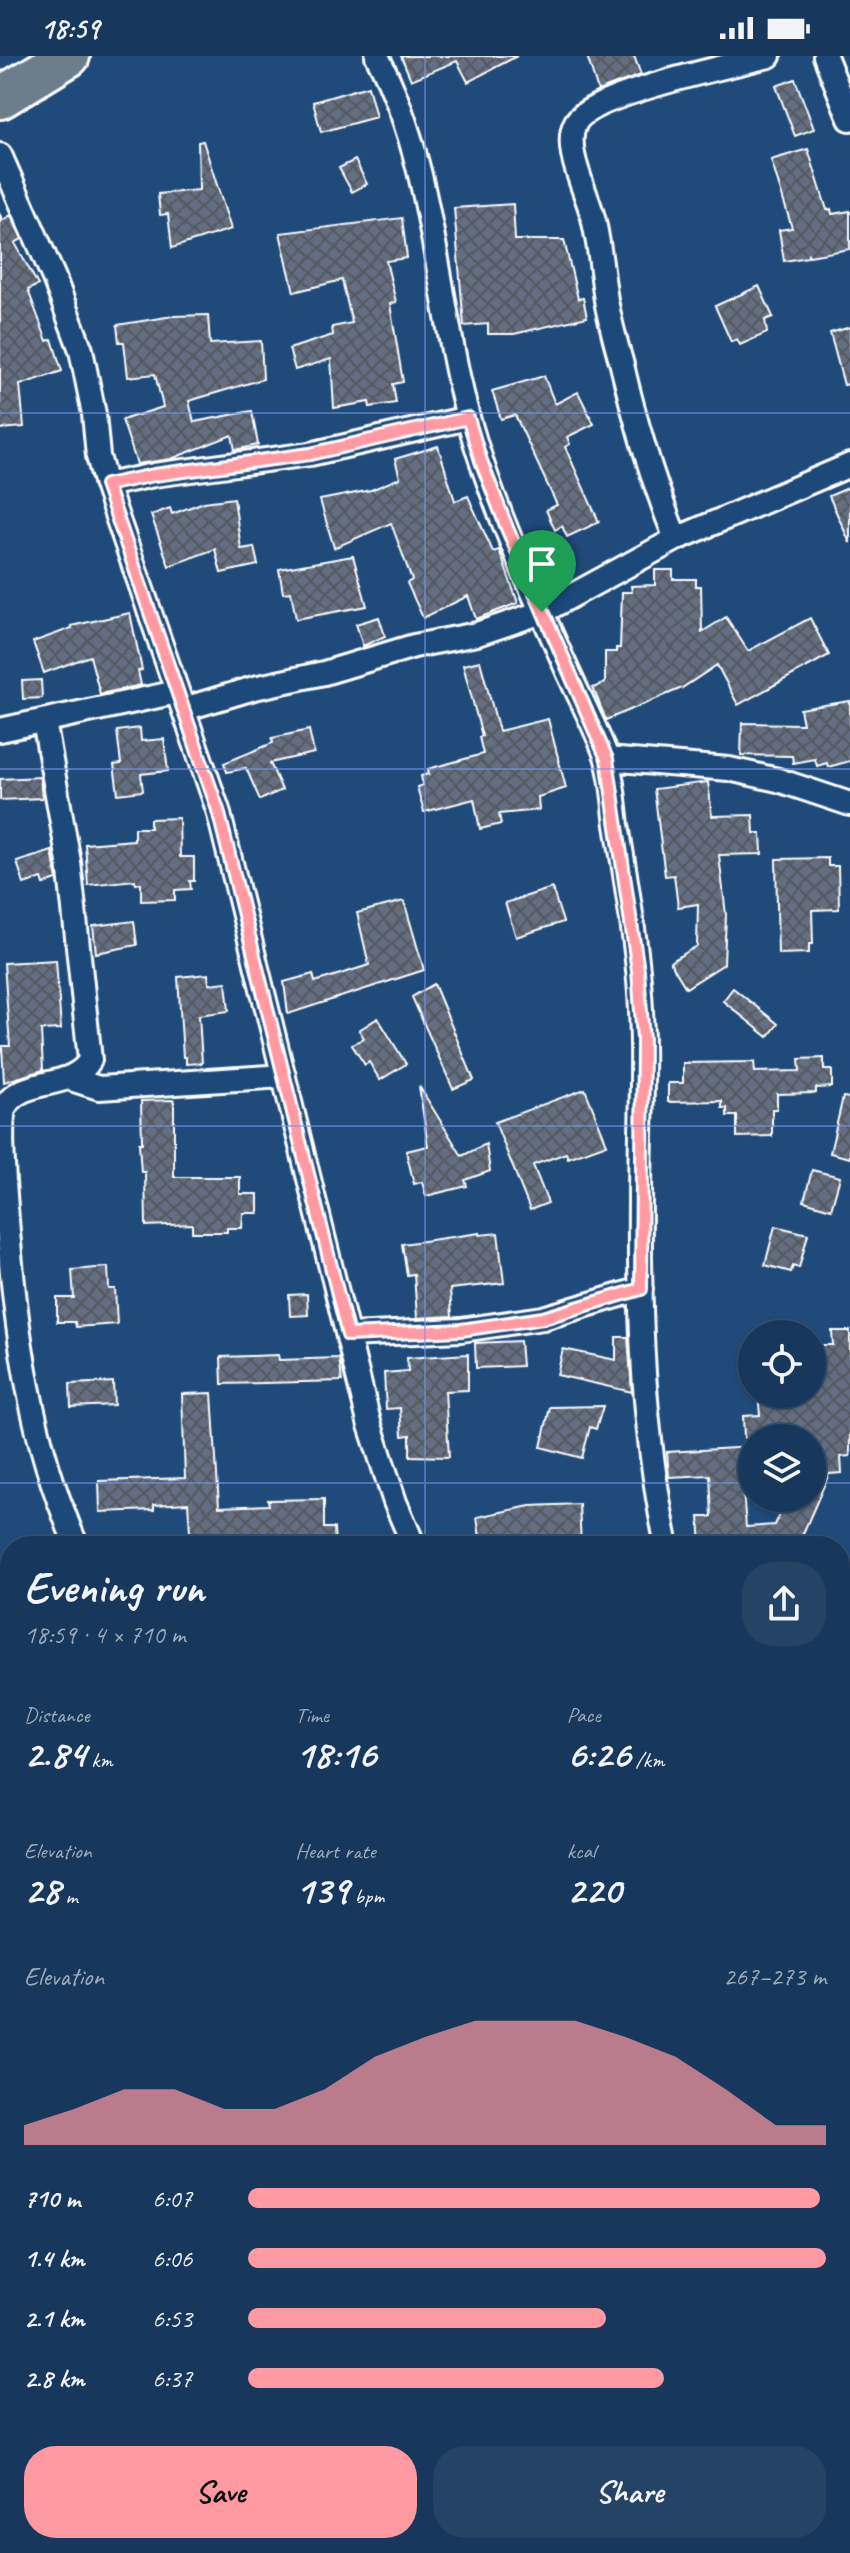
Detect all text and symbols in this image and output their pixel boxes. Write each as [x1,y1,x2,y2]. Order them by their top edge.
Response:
text: 18:59 [40,9,99,47]
pin [508,530,576,612]
icon: arrive [520,542,564,586]
map controls [738,1320,826,1512]
button: locate [738,1320,826,1408]
button: layers [738,1424,826,1512]
text: Evening run [24,1560,204,1615]
button: share [742,1562,826,1646]
text: 18:59 · 4 × 710 m [24,1618,185,1651]
text: Distance [24,1701,90,1729]
text: Time [295,1701,329,1729]
text: Pace [567,1701,601,1729]
text: 2.84 [24,1729,86,1779]
text: 18:16 [295,1729,376,1779]
text: 6:26 [567,1729,630,1779]
text: km [86,1746,113,1774]
text: /km [630,1746,664,1774]
text: Elevation [24,1837,92,1865]
text: Heart rate [295,1837,376,1865]
text: kcal [567,1837,596,1865]
text: 28 [24,1865,60,1915]
text: 139 [295,1865,349,1915]
text: 220 [567,1865,621,1915]
text: m [60,1882,78,1910]
text: bpm [349,1882,384,1910]
text: Elevation [24,1960,104,1993]
text: 267–273 m [723,1960,826,1993]
text: 710 m [24,2182,80,2215]
text: 6:07 [152,2182,192,2215]
text: 1.4 km [24,2242,84,2275]
text: 6:06 [152,2242,192,2275]
text: 2.1 km [24,2302,84,2335]
text: 6:53 [152,2302,192,2335]
text: 2.8 km [24,2362,84,2395]
text: 6:37 [152,2362,192,2395]
button: Save [24,2446,417,2538]
button: Share [433,2446,826,2538]

